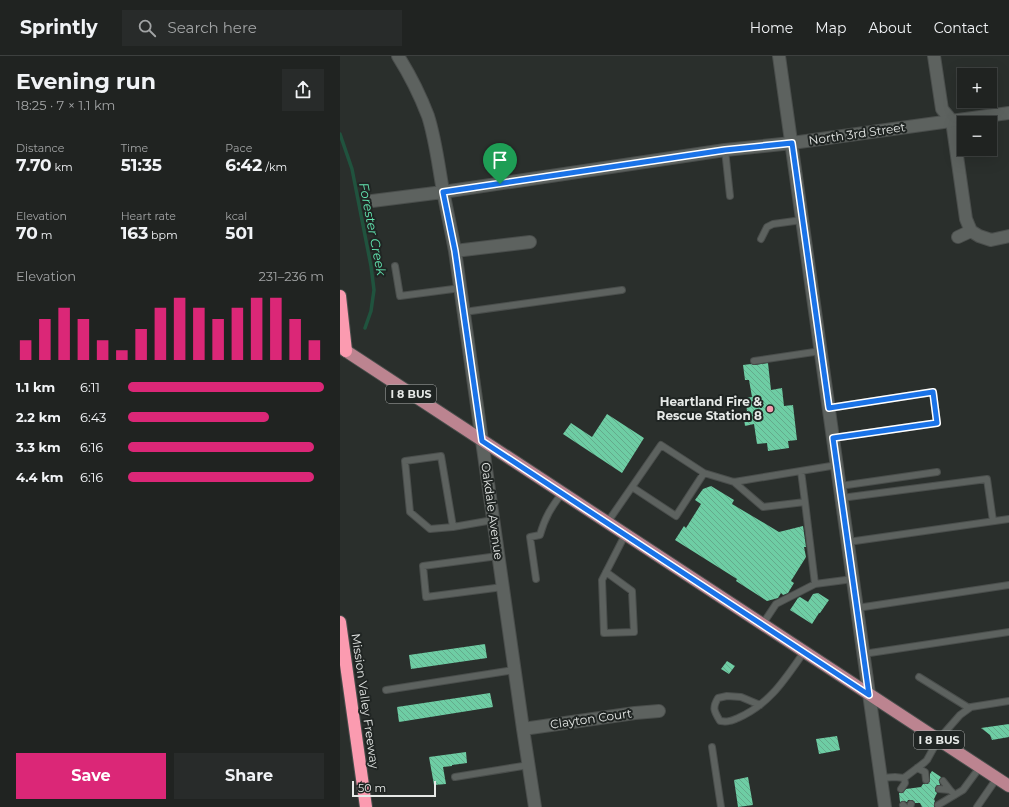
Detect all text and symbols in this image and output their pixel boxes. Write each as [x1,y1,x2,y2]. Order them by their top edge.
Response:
search box [122,10,402,46]
text: Sprintly [20,16,98,39]
icon: search [136,17,158,39]
text: Search here [168,18,257,37]
text: Home [750,19,793,37]
text: Map [815,19,846,37]
text: About [868,19,912,37]
text: Contact [934,19,989,37]
text: Evening run [16,68,156,95]
map controls [957,68,997,156]
button: + [957,68,997,108]
button: share [282,69,324,111]
text: 18:25 · 7 × 1.1 km [16,97,115,113]
button: − [957,116,997,156]
street label: North 3rd Street [808,119,906,148]
text: Distance [16,141,64,155]
text: Time [121,141,148,155]
text: Pace [225,141,252,155]
pin [483,143,517,184]
icon: arrive [489,149,511,171]
text: 7.70 [16,155,52,175]
text: 51:35 [121,155,162,175]
text: 6:42 [225,155,262,175]
text: km [52,160,73,174]
text: /km [262,160,287,174]
water label: Forester Creek [356,181,390,278]
text: Elevation [16,209,67,223]
text: Heart rate [121,209,176,223]
text: kcal [225,209,247,223]
text: 70 [16,223,38,243]
text: 163 [121,223,148,243]
text: 501 [225,223,254,243]
text: m [38,228,52,242]
text: bpm [148,228,178,242]
text: Elevation [16,268,76,284]
text: 231–236 m [258,268,324,284]
text: 1.1 km [16,379,55,395]
text: 6:11 [80,379,100,395]
road number: I 8 BUS [386,385,436,403]
place label: Heartland Fire & Rescue Station 8 [657,394,762,423]
marker: Heartland Fire & Rescue Station 8 [765,404,775,414]
text: 2.2 km [16,409,61,425]
text: 6:43 [80,409,106,425]
text: 3.3 km [16,439,61,455]
text: 6:16 [80,439,103,455]
street label: Oakdale Avenue [478,461,507,561]
text: 4.4 km [16,469,63,485]
text: 6:16 [80,469,103,485]
street label: Mission Valley Freeway [349,632,383,770]
street label: Clayton Court [549,705,633,732]
road number: I 8 BUS [914,731,964,749]
button: Save [16,753,166,799]
button: Share [174,753,324,799]
scale bar [352,779,436,798]
text: 50 m [358,781,386,795]

